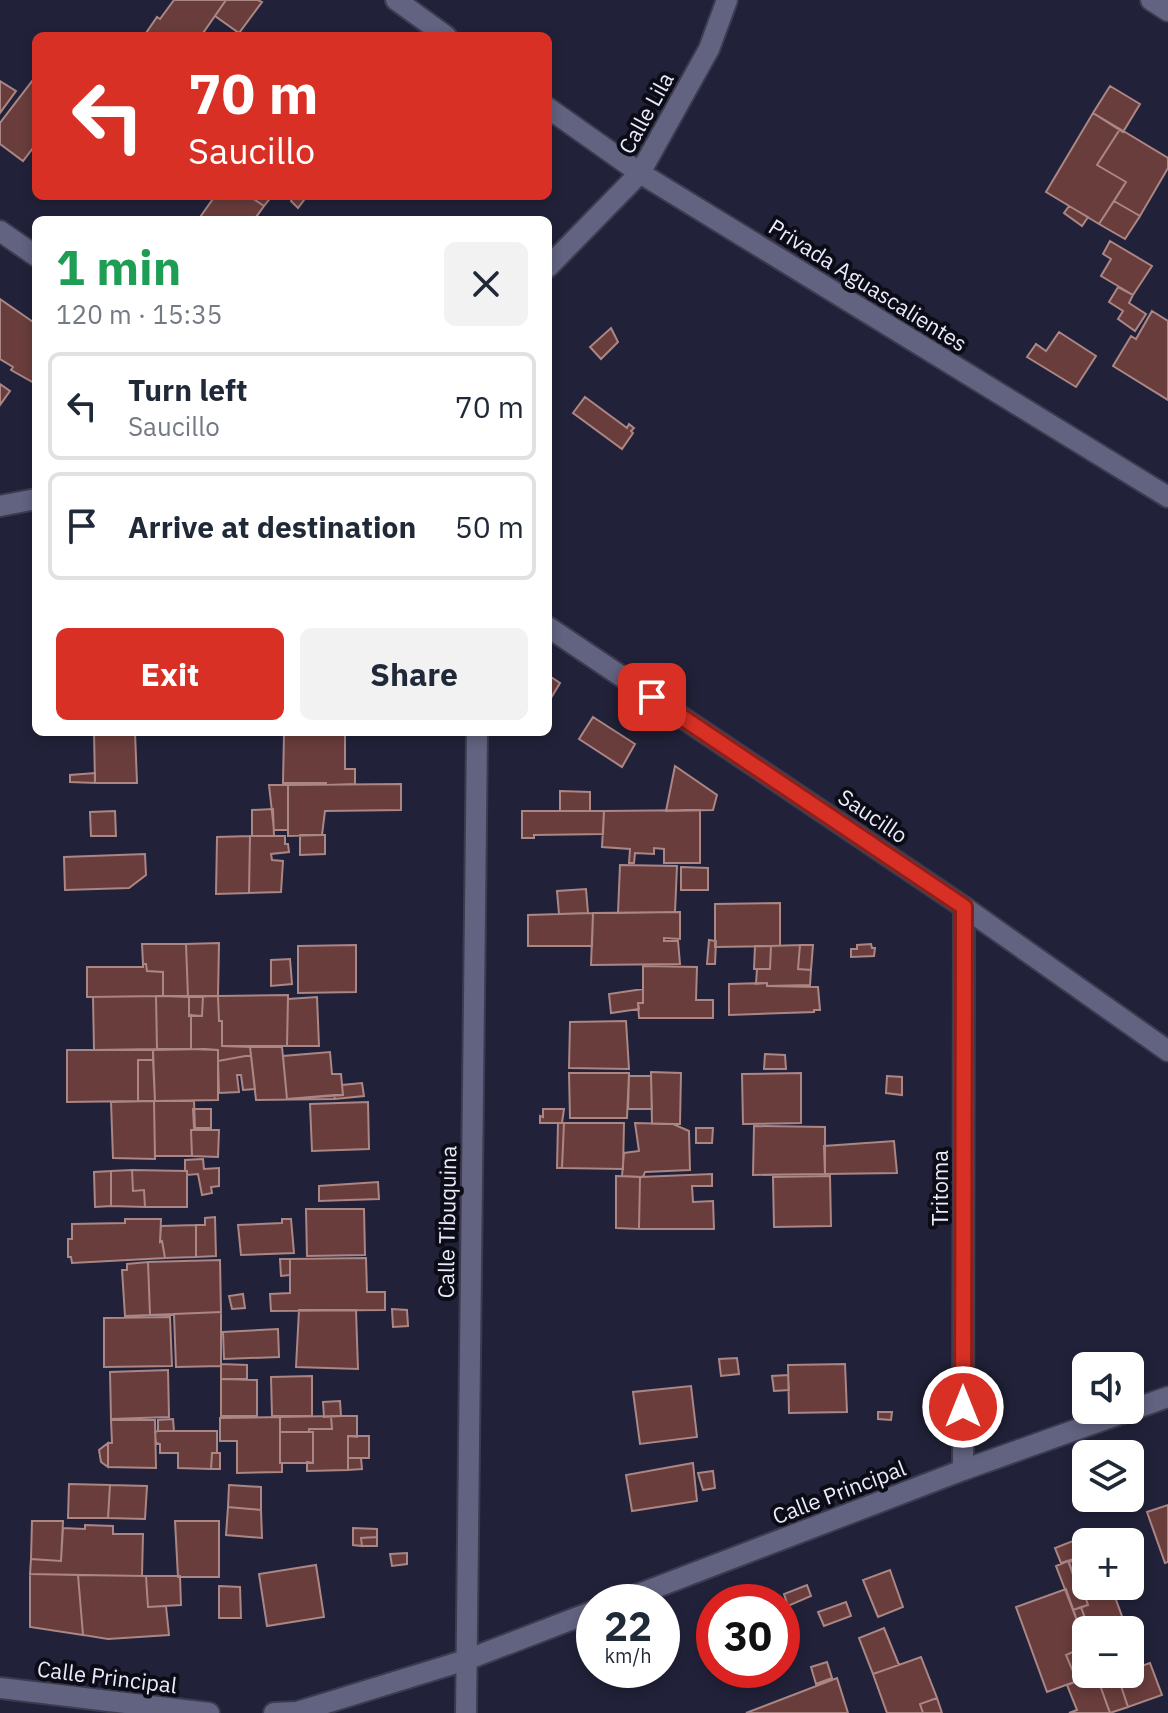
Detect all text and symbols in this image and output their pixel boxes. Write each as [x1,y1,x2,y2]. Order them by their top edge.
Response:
text: 70 m [188,57,318,129]
icon: left [56,64,160,168]
street label: Calle Lila [611,67,680,159]
text: Saucillo [188,127,315,174]
street label: Privada Aguascalientes [764,212,973,357]
text: 1 min [56,236,181,298]
button: close [444,242,528,326]
text: 120 m · 15:35 [56,297,222,331]
text: Turn left [128,370,247,409]
icon: left [60,384,104,428]
text: 70 m [455,387,524,426]
text: Saucillo [128,409,220,443]
icon: arrive [60,504,104,548]
text: Arrive at destination [128,507,416,546]
text: 50 m [455,507,524,546]
button: Exit [56,628,284,720]
button: Share [300,628,528,720]
pin [618,663,686,731]
icon: arrive [630,675,674,719]
street label: Saucillo [833,782,914,849]
street label: Calle Tibuquina [431,1145,462,1299]
street label: Tritoma [925,1150,954,1226]
map controls [1072,1352,1144,1688]
button: sound [1072,1352,1144,1424]
position arrow [921,1365,1005,1449]
button: layers [1072,1440,1144,1512]
street label: Calle Principal [768,1453,910,1530]
button: + [1072,1528,1144,1600]
speed limit sign: 30 [696,1584,800,1688]
text: 22 [604,1600,652,1652]
button: − [1072,1616,1144,1688]
text: km/h [604,1642,652,1669]
street label: Calle Principal [35,1654,179,1699]

